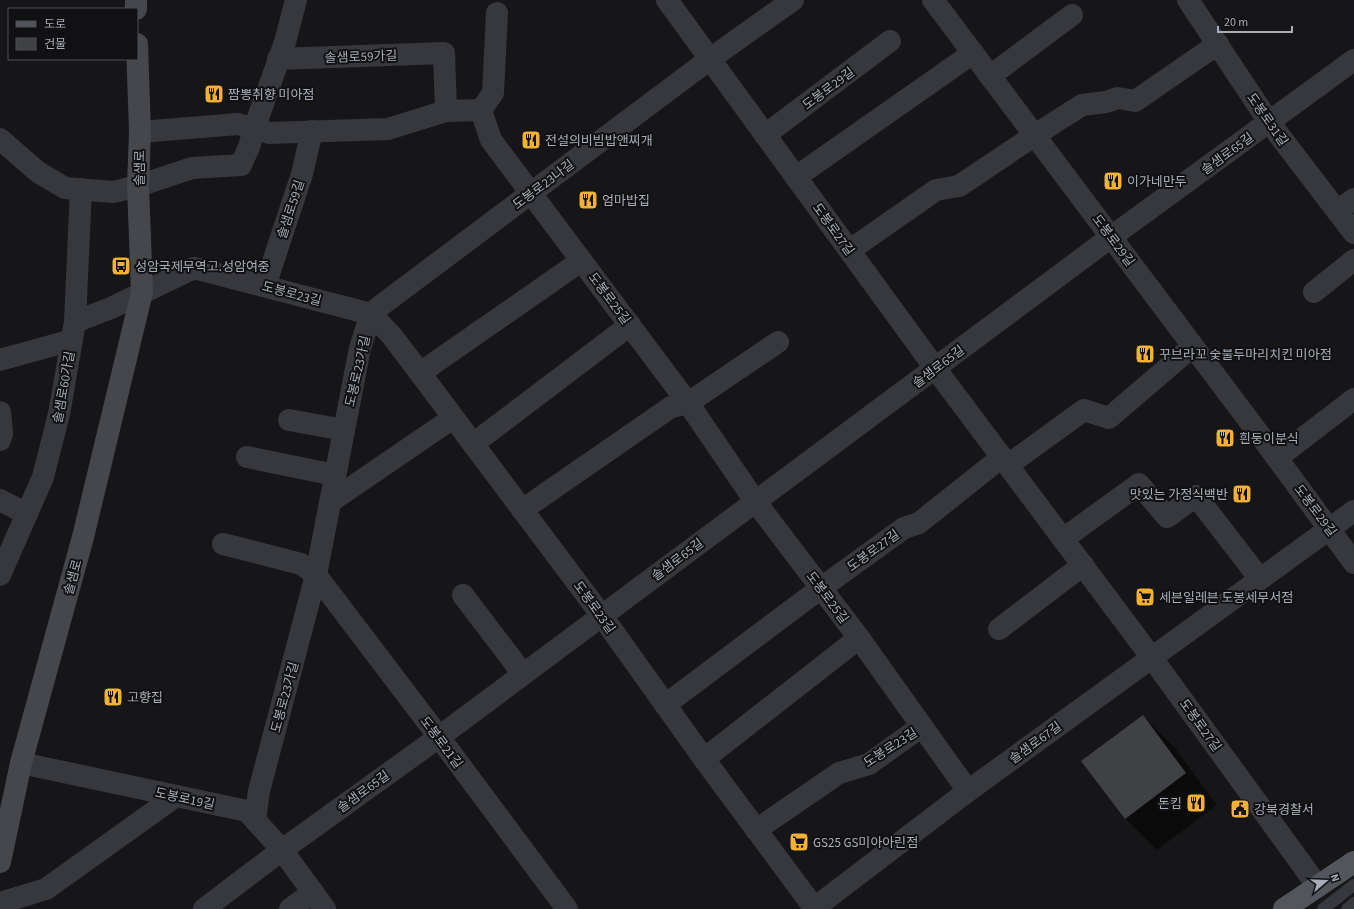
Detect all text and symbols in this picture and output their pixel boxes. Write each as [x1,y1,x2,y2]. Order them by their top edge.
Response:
legend [8,8,138,60]
scale bar [1218,8,1292,34]
text: 20 m [1224,14,1248,31]
text: 도로 [44,16,66,33]
text: 건물 [44,36,66,53]
street label: 솔샘로59가길 [324,47,398,67]
street label: 도봉로29길 [799,63,858,114]
restaurant icon: 짬뽕취향 미아점 [203,83,225,105]
place label: 짬뽕취향 미아점 [228,86,314,104]
street label: 도봉로31길 [1242,90,1292,150]
restaurant icon: 전설의비빔밥앤찌개 [520,129,542,151]
street label: 솔샘로65길 [1198,129,1257,179]
place label: 전설의비빔밥앤찌개 [545,132,653,150]
street label: 솔샘로 [131,150,149,186]
street label: 도봉로23나길 [509,156,578,214]
restaurant icon: 이가네만두 [1102,170,1124,192]
place label: 이가네만두 [1127,173,1187,191]
street label: 솔샘로59길 [273,178,309,241]
restaurant icon: 엄마밥집 [577,189,599,211]
place label: 엄마밥집 [602,192,650,210]
street label: 도봉로27길 [808,200,858,259]
street label: 도봉로29길 [1088,211,1139,270]
bus stop icon: 성암국제무역고.성암여중 [110,255,132,277]
place label: 성암국제무역고.성암여중 [135,258,270,276]
street label: 도봉로25길 [584,269,635,328]
street label: 도봉로23길 [260,277,323,311]
street label: 도봉로23가길 [341,334,375,409]
street label: 솔샘로65길 [909,341,968,392]
restaurant icon: 꾸브라꼬 숯불두마리치킨 미아점 [1134,343,1156,365]
place label: 꾸브라꼬 숯불두마리치킨 미아점 [1159,346,1332,364]
street label: 솔샘로60가길 [49,350,79,425]
restaurant icon: 흰둥이분식 [1214,427,1236,449]
place label: 흰둥이분식 [1239,430,1299,448]
street label: 도봉로29길 [1290,481,1341,540]
restaurant icon: 맛있는 가정식백반 [1231,483,1253,505]
place label: 맛있는 가정식백반 [1130,486,1228,504]
street label: 도봉로27길 [844,526,903,576]
street label: 솔샘로65길 [648,534,707,585]
street label: 솔샘로 [60,558,86,597]
street label: 도봉로25길 [802,568,853,627]
street label: 도봉로23길 [569,578,619,637]
supermarket icon: 세븐일레븐 도봉세무서점 [1134,586,1156,608]
place label: 세븐일레븐 도봉세무서점 [1159,589,1293,607]
street label: 도봉로23가길 [267,660,303,735]
restaurant icon: 고향집 [102,686,124,708]
place label: 고향집 [127,689,163,707]
street label: 도봉로27길 [1175,696,1225,755]
street label: 도봉로21길 [416,713,467,772]
street label: 솔샘로67길 [1006,718,1065,768]
street label: 도봉로23길 [860,724,921,772]
street label: 솔샘로65길 [334,767,393,817]
street label: 도봉로19길 [153,784,216,814]
restaurant icon: 돈킴 [1185,792,1207,814]
place label: 돈킴 [1158,795,1182,813]
public building icon: 강북경찰서 [1229,798,1251,820]
place label: 강북경찰서 [1254,801,1314,819]
supermarket icon: GS25 GS미아아린점 [788,831,810,853]
place label: GS25 GS미아아린점 [813,834,918,852]
north arrow [1306,861,1346,901]
text: N [1327,872,1343,884]

